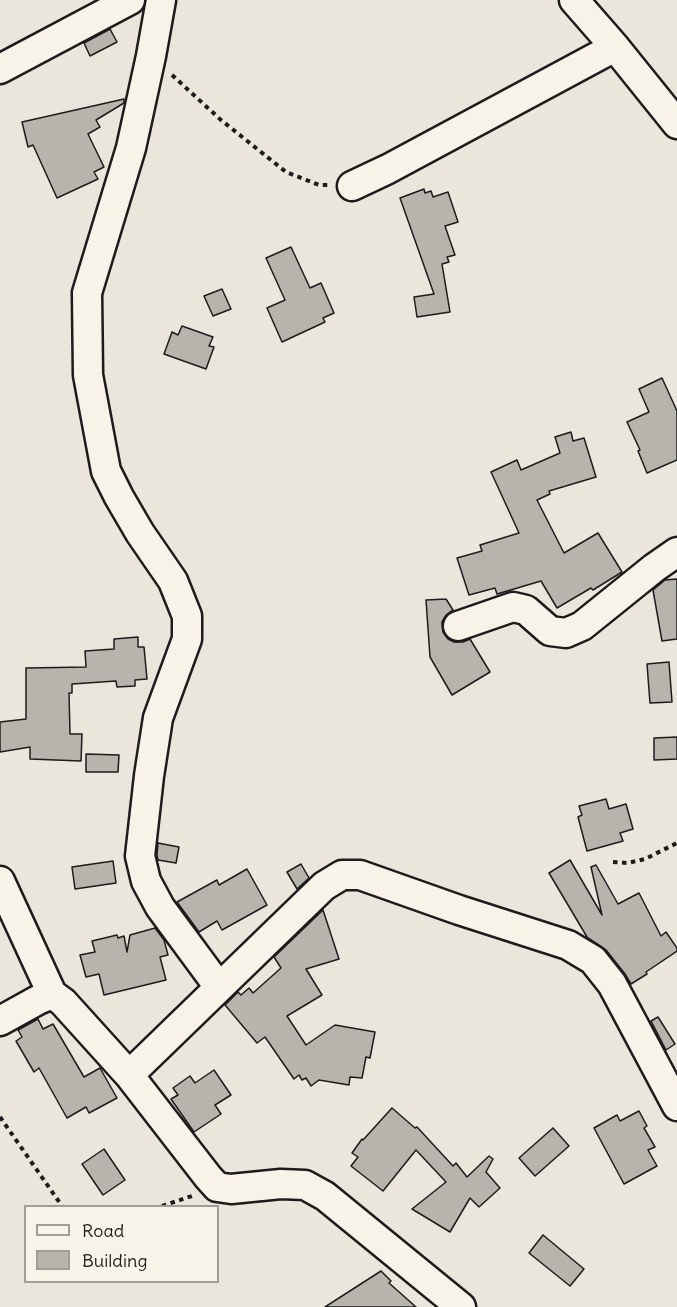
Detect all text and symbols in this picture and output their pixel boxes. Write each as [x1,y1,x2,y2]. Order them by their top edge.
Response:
legend [24,1205,219,1283]
text: Road [82,1219,124,1242]
text: Building [82,1249,147,1272]

